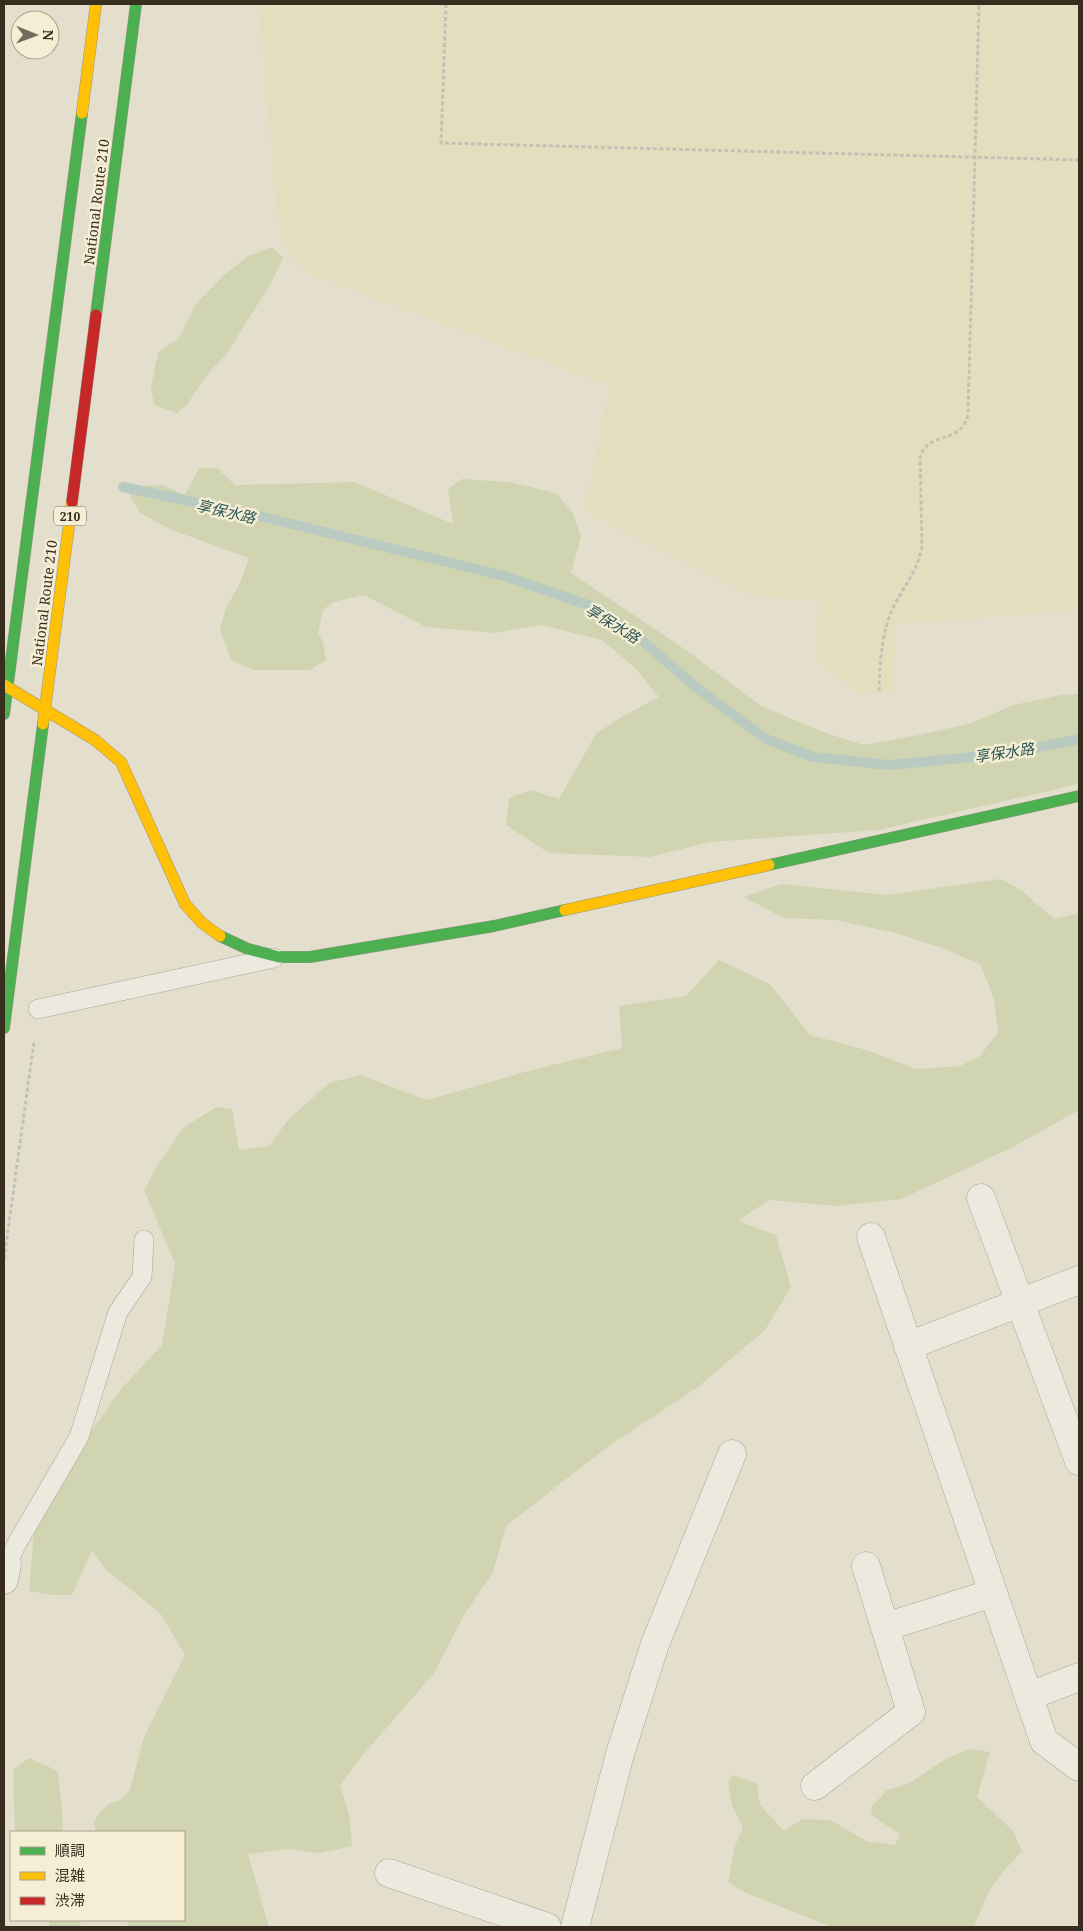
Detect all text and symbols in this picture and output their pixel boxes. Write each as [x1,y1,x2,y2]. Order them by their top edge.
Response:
north arrow [10,10,60,60]
text: N [39,30,58,41]
street label: National Route 210 [79,138,113,266]
water label: 享保水路 [195,495,259,528]
road number: 210 [54,506,86,526]
street label: National Route 210 [27,539,61,667]
water label: 享保水路 [582,599,645,648]
water label: 享保水路 [973,738,1037,766]
legend [10,1831,185,1921]
text: 順調 [55,1840,85,1860]
text: 混雑 [55,1865,85,1885]
text: 渋滞 [55,1890,85,1910]

